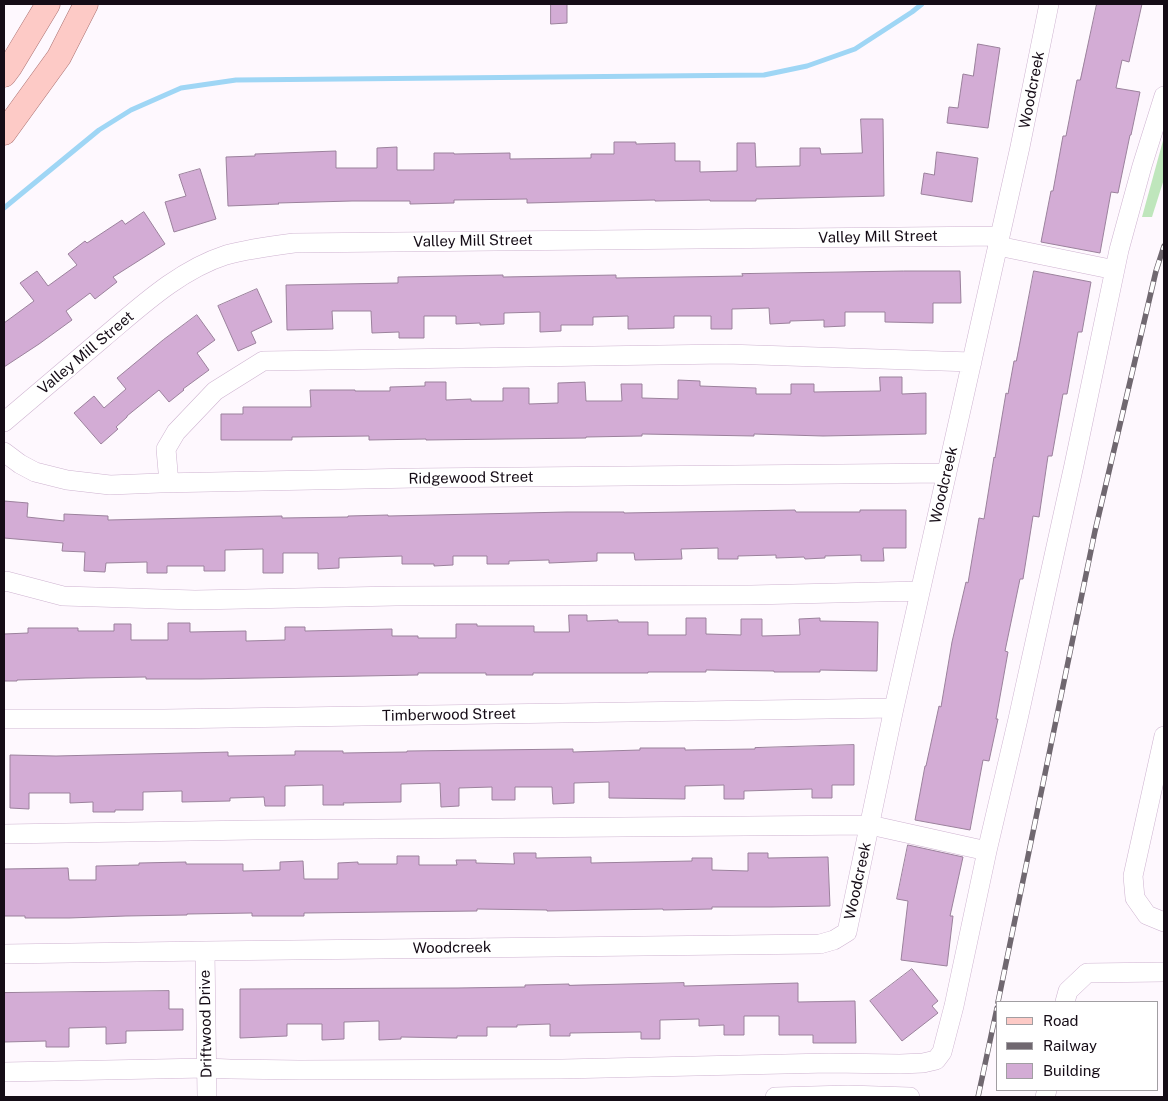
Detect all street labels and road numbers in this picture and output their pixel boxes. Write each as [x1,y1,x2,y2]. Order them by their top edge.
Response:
street label: Woodcreek [1016,50,1048,130]
street label: Valley Mill Street [818,227,938,247]
street label: Valley Mill Street [413,231,533,251]
street label: Valley Mill Street [34,308,138,398]
street label: Woodcreek [926,445,962,525]
street label: Ridgewood Street [408,468,534,488]
street label: Timberwood Street [382,705,516,725]
street label: Woodcreek [841,841,875,921]
street label: Woodcreek [412,938,492,958]
street label: Driftwood Drive [196,970,216,1078]

